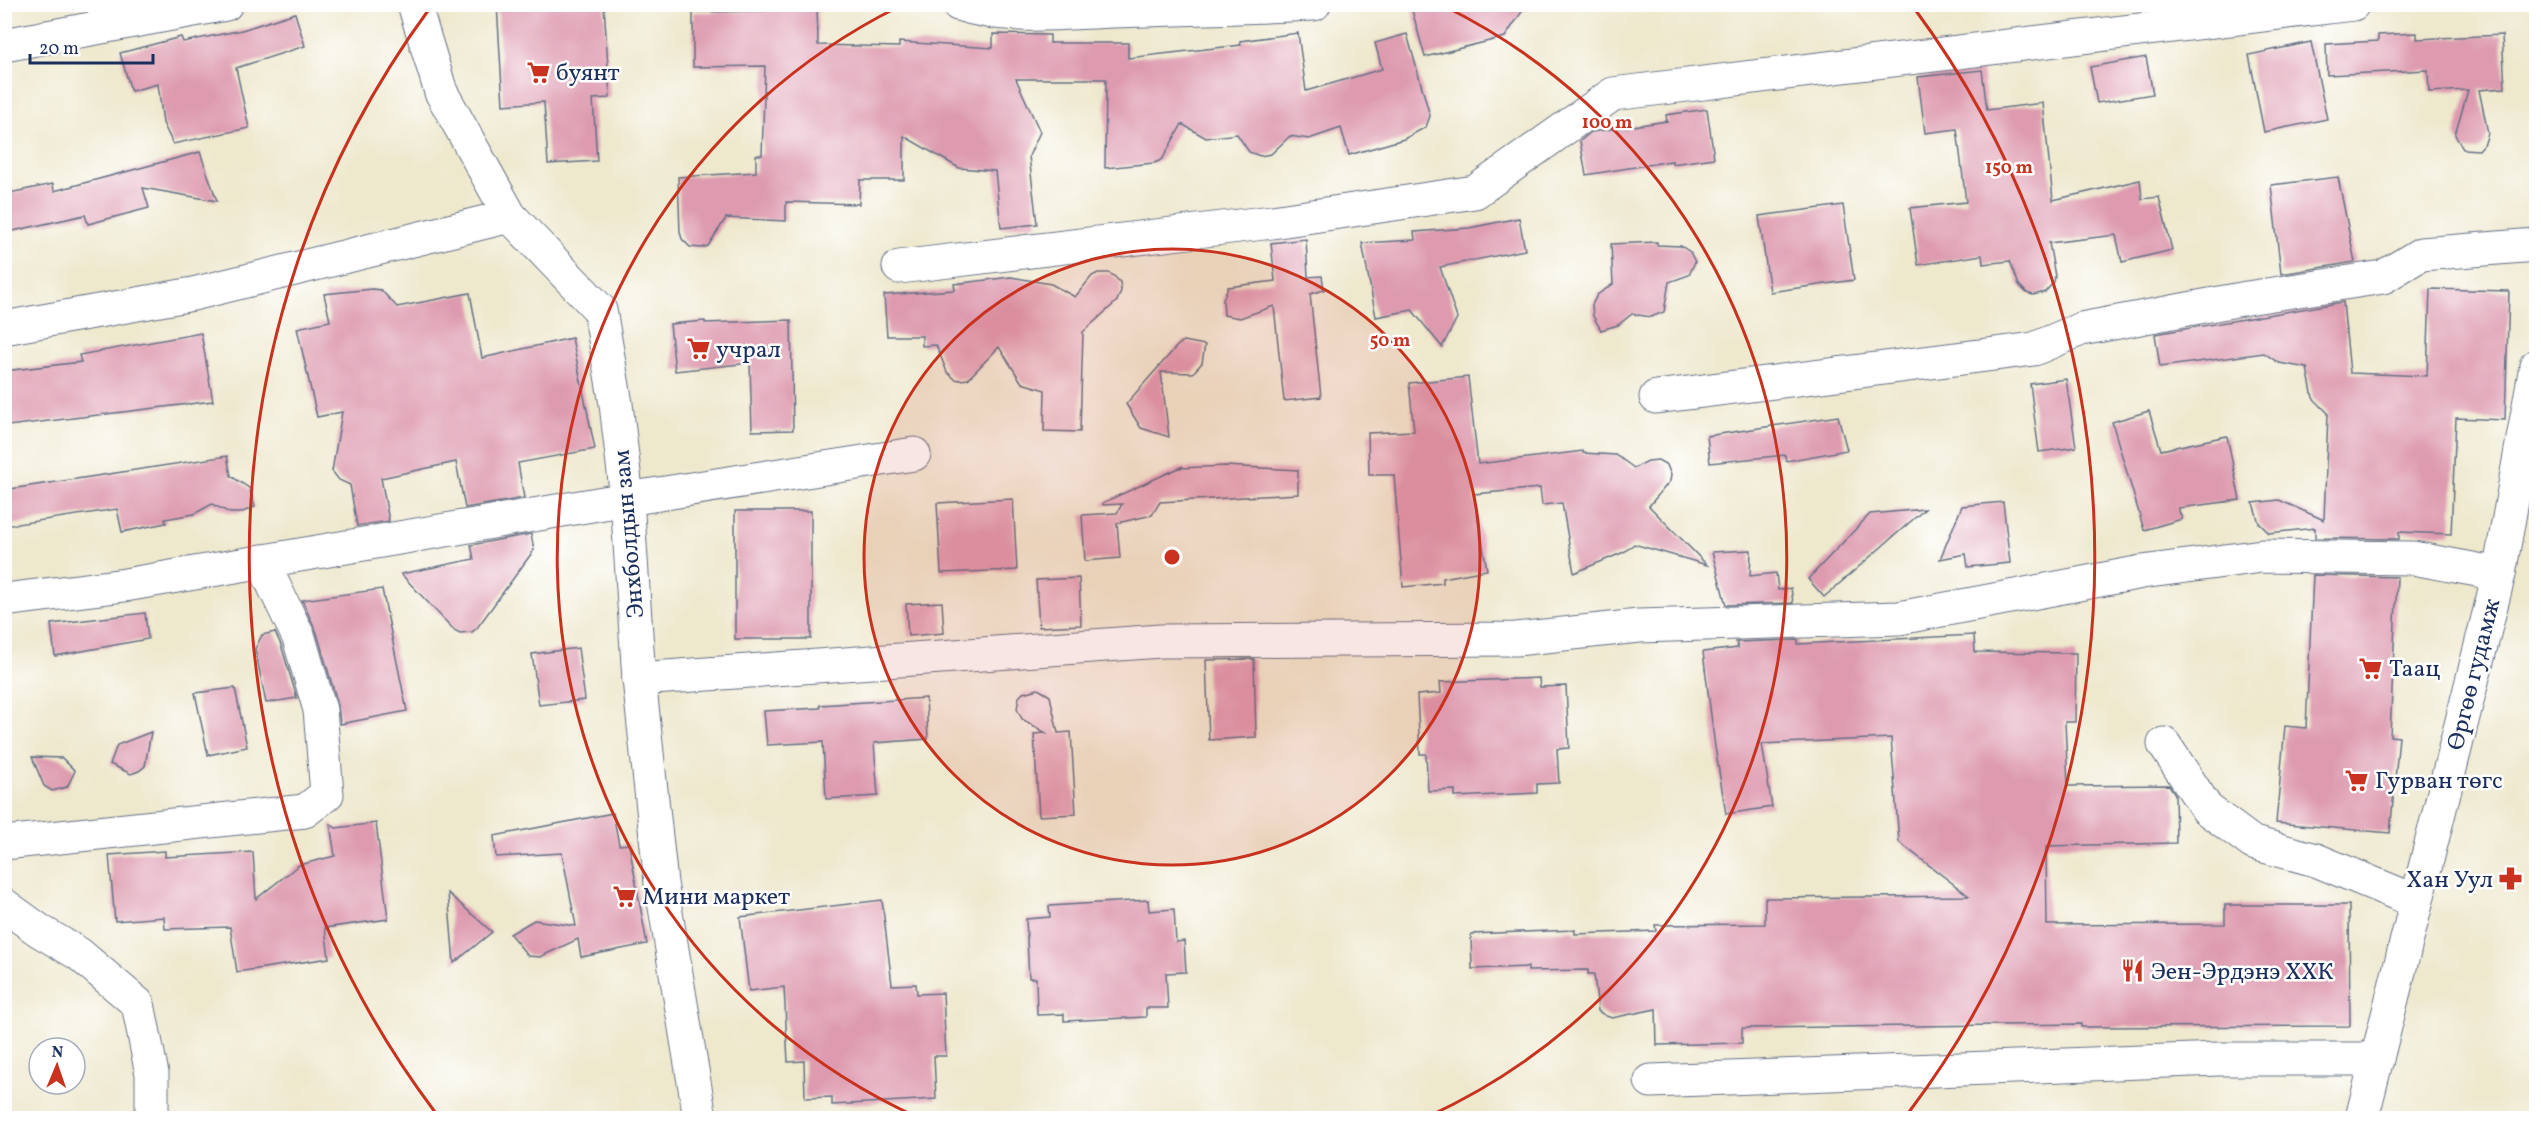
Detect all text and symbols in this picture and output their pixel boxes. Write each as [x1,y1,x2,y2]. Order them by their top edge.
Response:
scale bar [30,27,153,65]
text: 20 m [39,37,79,62]
place label: буянт [556,57,620,91]
supermarket icon: буянт [525,59,551,85]
text: 100 m [1582,111,1632,136]
text: 150 m [1985,156,2033,181]
text: 50 m [1370,329,1410,354]
place label: учрал [716,334,781,368]
supermarket icon: учрал [685,336,711,362]
street label: Энхболдын зам [606,448,654,620]
centre of rings [1162,547,1182,567]
street label: Өргөө гудамж [2440,595,2510,754]
place label: Таац [2389,653,2441,687]
supermarket icon: Таац [2358,655,2384,681]
place label: Гурван төгс [2375,765,2503,799]
supermarket icon: Гурван төгс [2344,767,2370,793]
place label: Хан Уул [2406,864,2493,898]
pharmacy icon: Хан Уул [2498,866,2524,892]
place label: Мини маркет [642,881,790,915]
supermarket icon: Мини маркет [611,883,637,909]
place label: Эен-Эрдэнэ ХХК [2151,956,2333,990]
restaurant icon: Эен-Эрдэнэ ХХК [2120,958,2146,984]
north arrow [27,1036,87,1096]
text: N [51,1042,64,1064]

